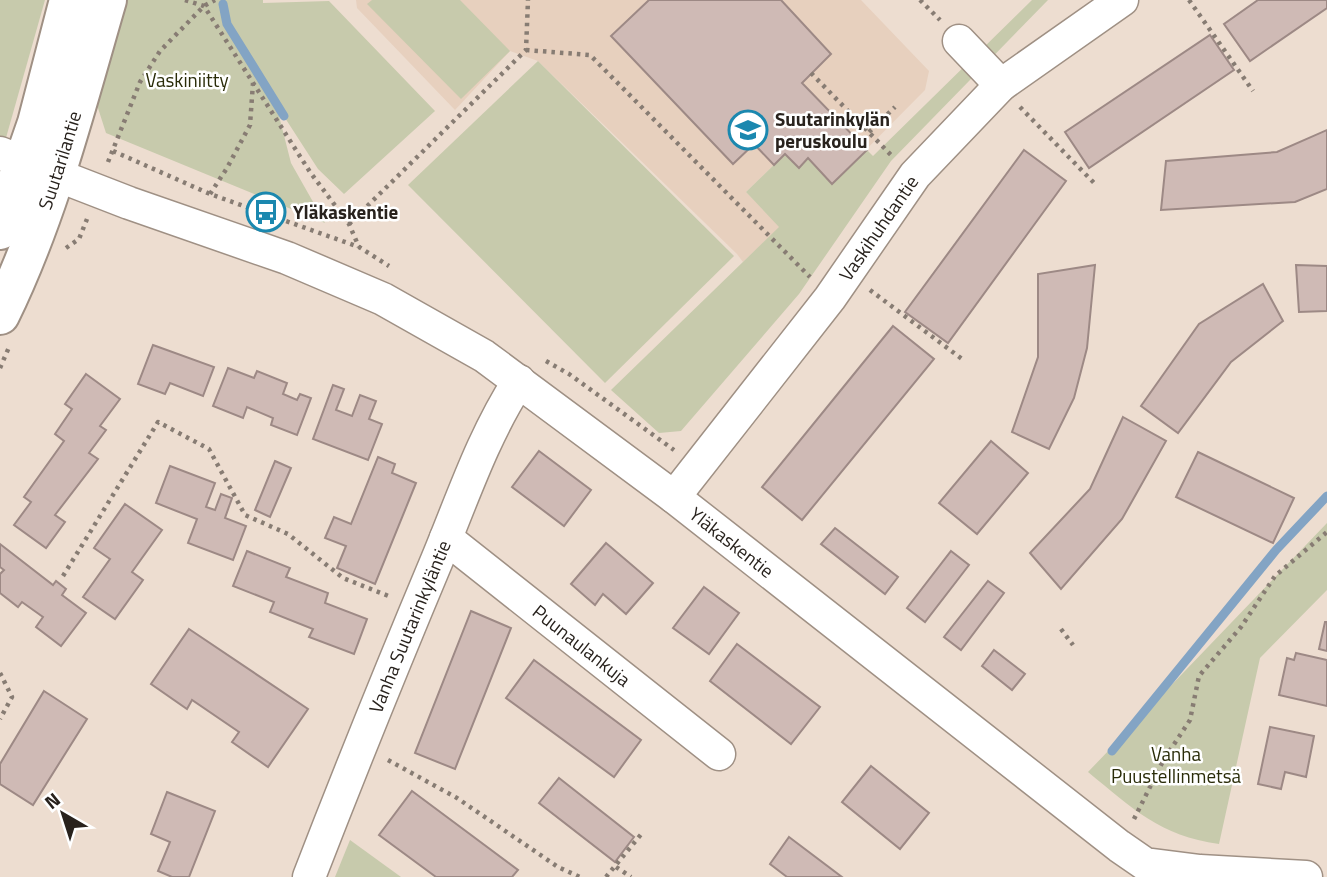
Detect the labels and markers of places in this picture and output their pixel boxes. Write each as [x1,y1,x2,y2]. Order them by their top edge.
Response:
place label: Suutarinkylän peruskoulu [775,104,890,155]
school or university icon: Suutarinkylän peruskoulu [727,109,769,151]
bus stop icon: Yläkaskentie [245,191,287,233]
place label: Yläkaskentie [293,197,399,226]

